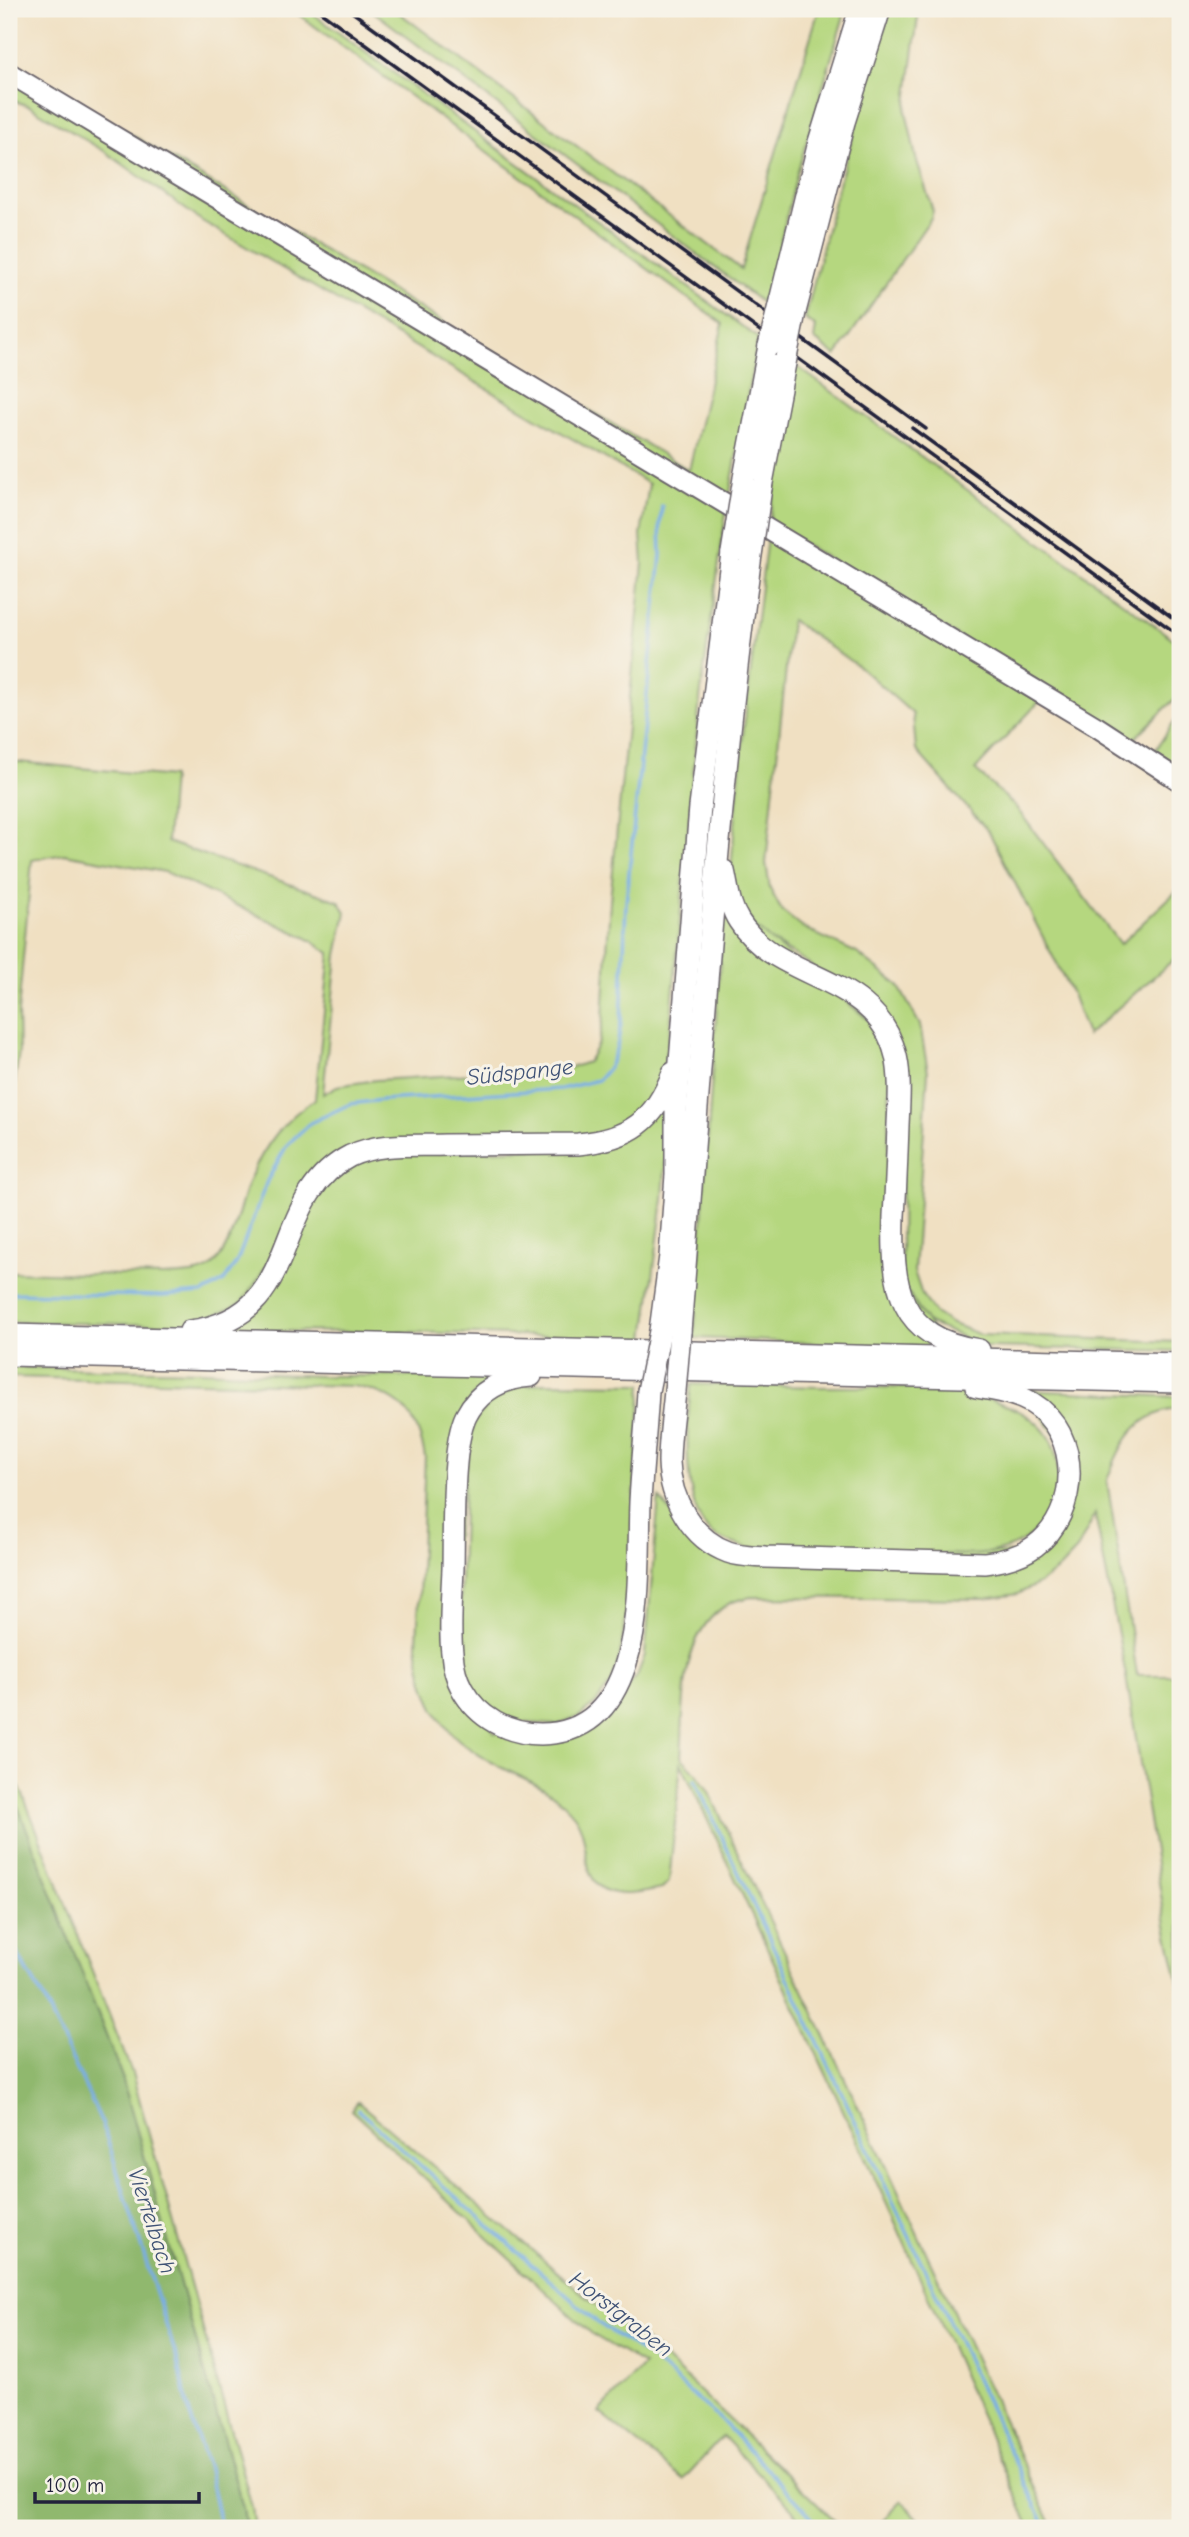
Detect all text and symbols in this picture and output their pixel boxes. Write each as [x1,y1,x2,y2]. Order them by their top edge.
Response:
water label: Südspange [465,1053,575,1091]
water label: Viertelbach [122,2165,182,2277]
water label: Horstgraben [564,2265,678,2363]
scale bar [35,2460,200,2504]
text: 100 m [46,2473,104,2497]

